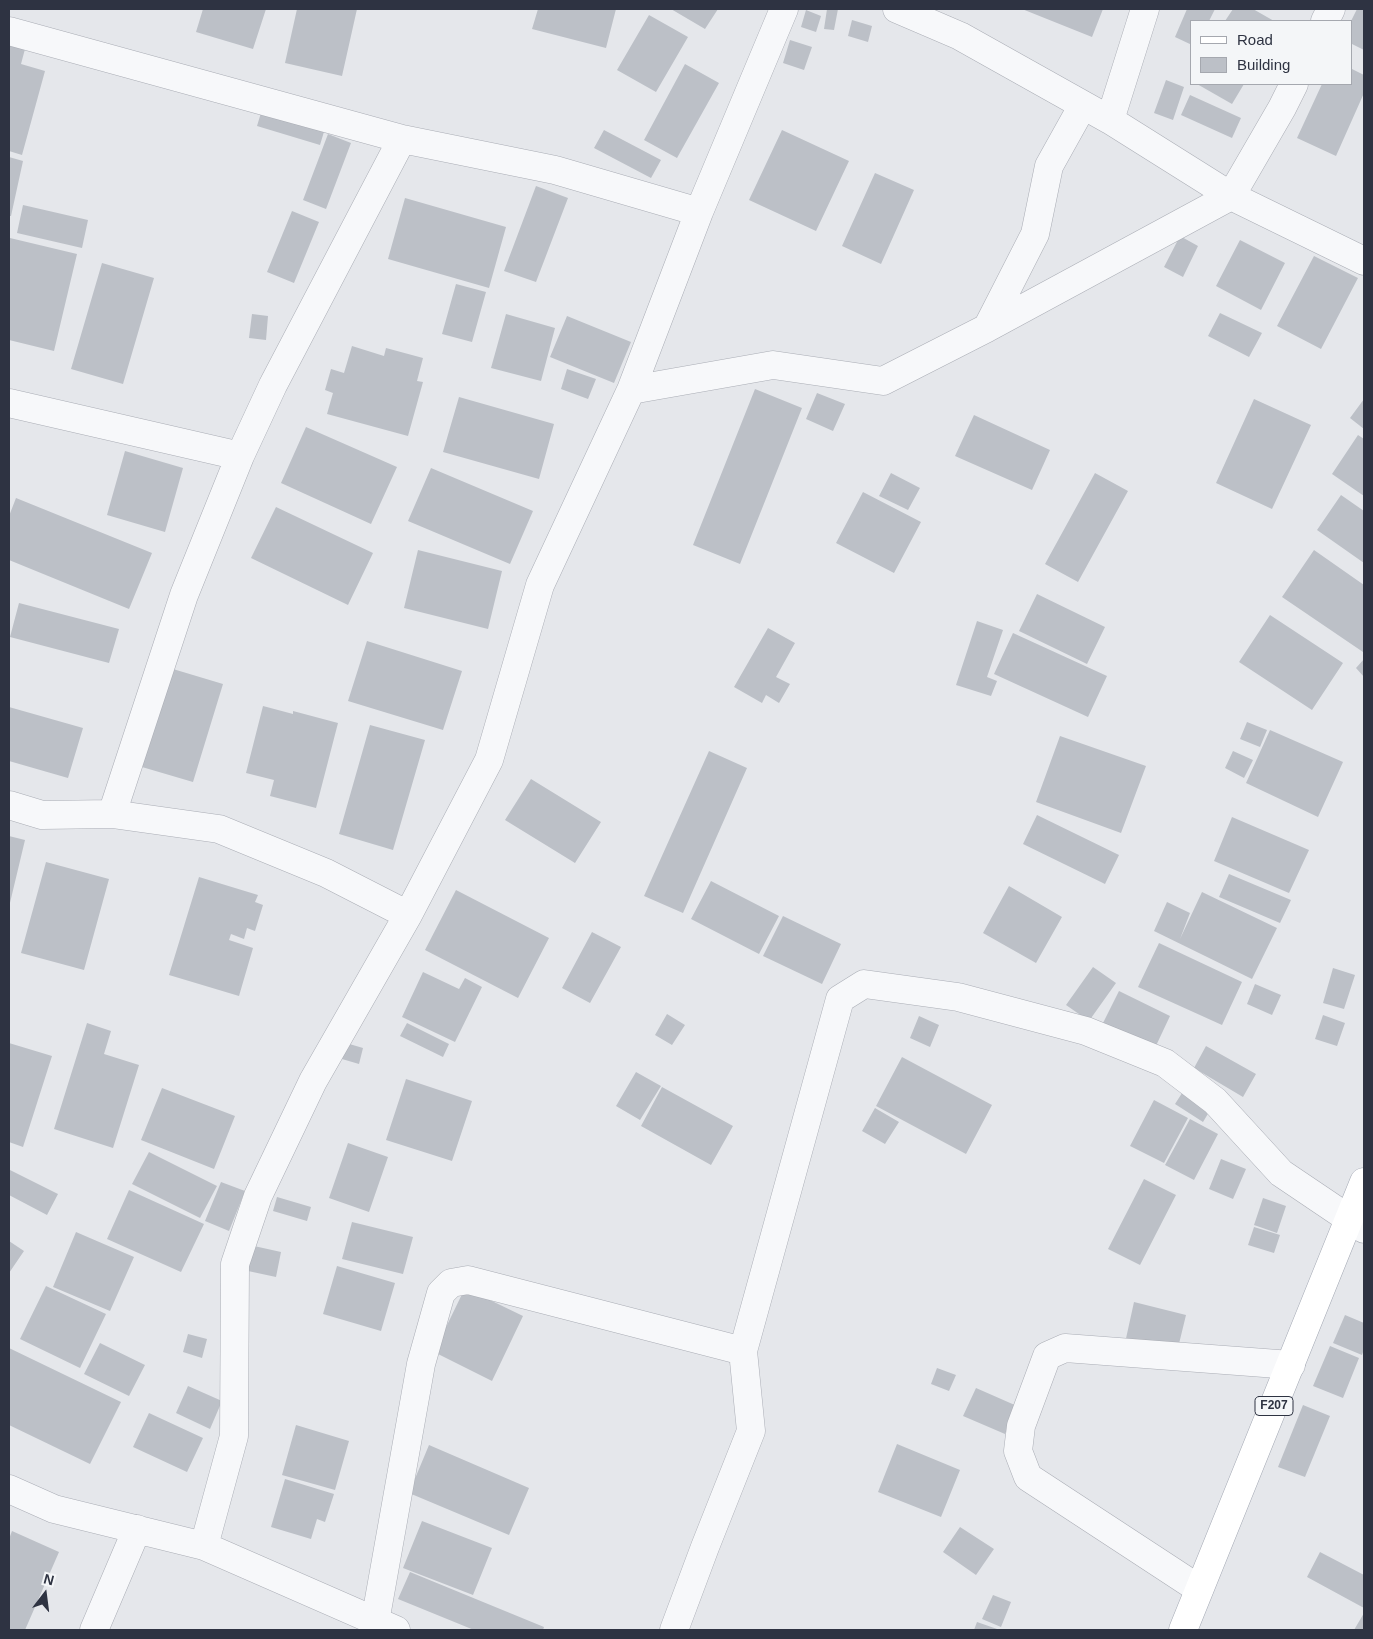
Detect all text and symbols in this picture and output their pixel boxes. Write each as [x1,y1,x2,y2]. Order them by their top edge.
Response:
legend [1190,20,1353,85]
text: Road [1237,31,1273,48]
text: Building [1237,56,1290,73]
road number: F207 [1255,1396,1293,1415]
north arrow [20,1569,70,1619]
text: N [42,1570,56,1589]

